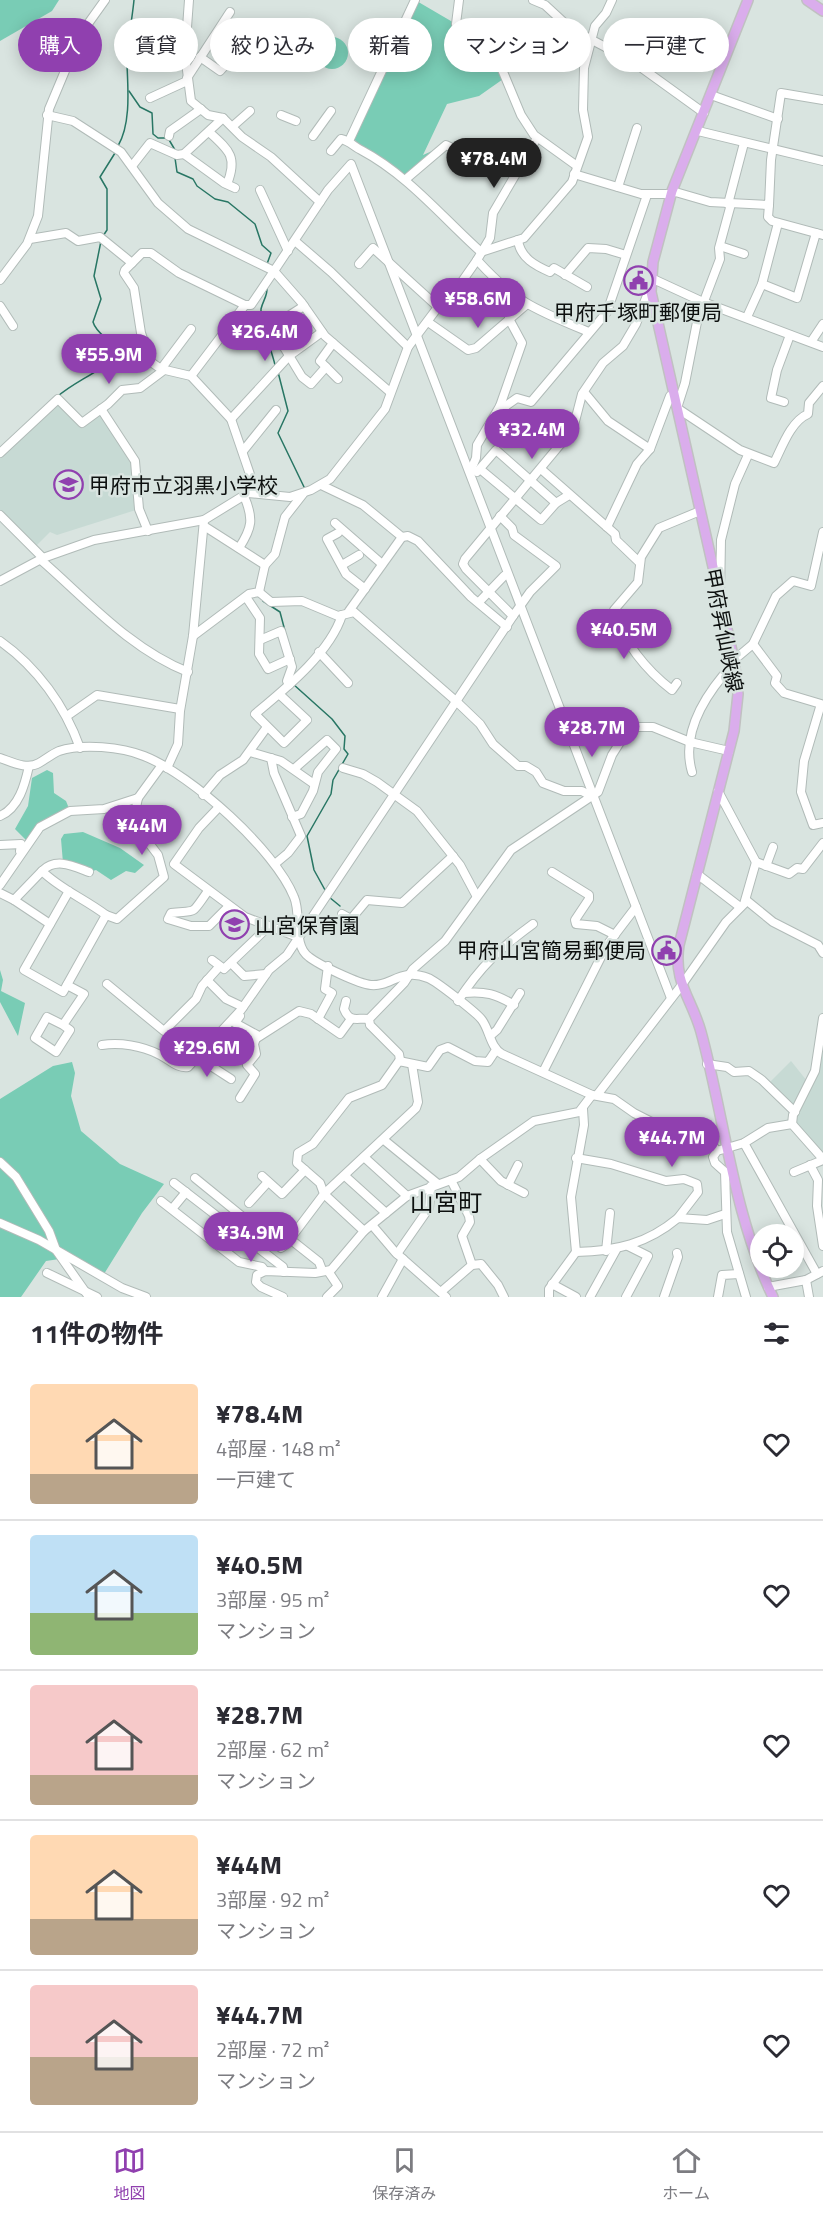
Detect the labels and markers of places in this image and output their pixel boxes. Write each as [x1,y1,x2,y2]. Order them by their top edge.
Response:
pin: ¥78.4M [445,138,543,189]
public building icon: 甲府千塚町郵便局 [622,265,654,297]
pin: ¥58.6M [429,278,527,329]
place label: 甲府千塚町郵便局 [554,296,722,328]
pin: ¥26.4M [216,311,314,362]
pin: ¥55.9M [60,334,158,385]
pin: ¥32.4M [483,409,581,460]
school or university icon: 甲府市立羽黒小学校 [52,469,84,501]
place label: 甲府市立羽黒小学校 [89,469,278,501]
pin: ¥40.5M [575,609,673,660]
pin: ¥28.7M [543,707,641,758]
pin: ¥44M [106,805,178,856]
school or university icon: 山宮保育園 [218,909,250,941]
place label: 山宮保育園 [255,909,360,941]
place label: 甲府山宮簡易郵便局 [457,934,646,966]
public building icon: 甲府山宮簡易郵便局 [651,934,683,966]
pin: ¥29.6M [158,1027,256,1078]
pin: ¥44.7M [623,1117,721,1168]
pin: ¥34.9M [202,1212,300,1263]

